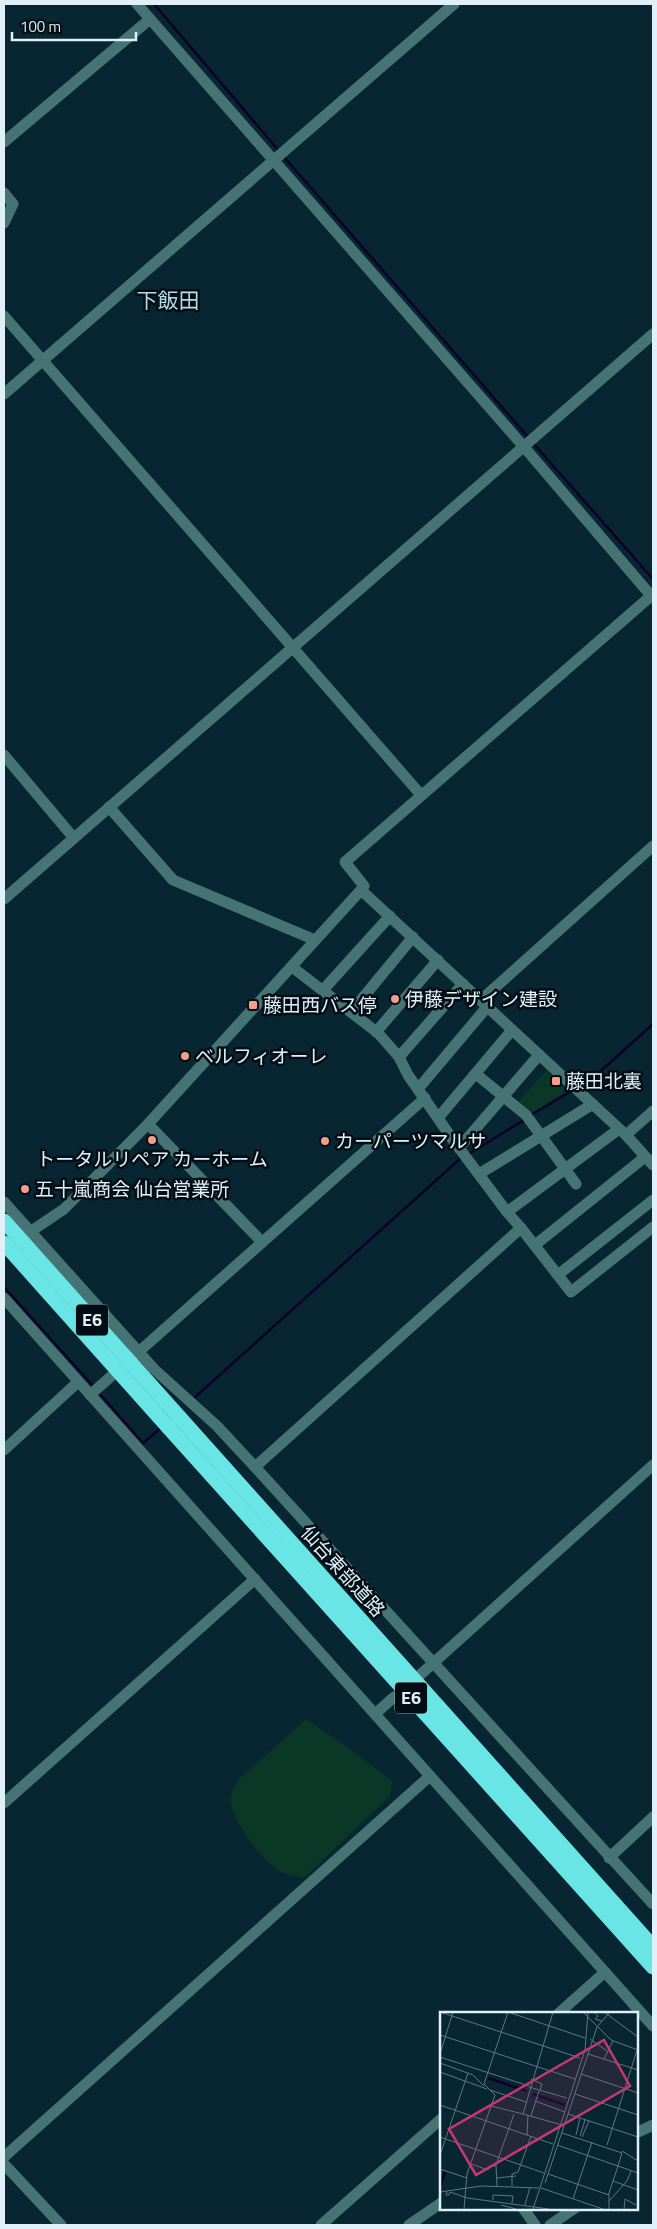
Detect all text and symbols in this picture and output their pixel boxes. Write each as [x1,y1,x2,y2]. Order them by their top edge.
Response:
scale bar [12,10,136,42]
text: 100 m [20,15,61,38]
district label: 下飯田 [137,284,200,316]
place label: 伊藤デザイン建設 [405,984,557,1013]
place label: 藤田西バス停 [263,990,377,1019]
marker: 伊藤デザイン建設 [389,993,401,1005]
marker: 藤田西バス停 [247,999,259,1011]
place label: ベルフィオーレ [195,1041,328,1070]
marker: ベルフィオーレ [179,1050,191,1062]
place label: 藤田北裏 [566,1066,642,1095]
marker: 藤田北裏 [550,1075,562,1087]
place label: カーパーツマルサ [335,1126,486,1155]
marker: トータルリペア カーホーム [146,1134,158,1146]
marker: カーパーツマルサ [319,1135,331,1147]
place label: トータルリペア カーホーム [36,1144,268,1173]
place label: 五十嵐商会 仙台営業所 [35,1174,229,1203]
marker: 五十嵐商会 仙台営業所 [19,1183,31,1195]
road number: E6 [76,1304,108,1336]
street label: 仙台東部道路 [294,1519,392,1623]
road number: E6 [395,1682,427,1714]
inset map [440,2012,637,2209]

